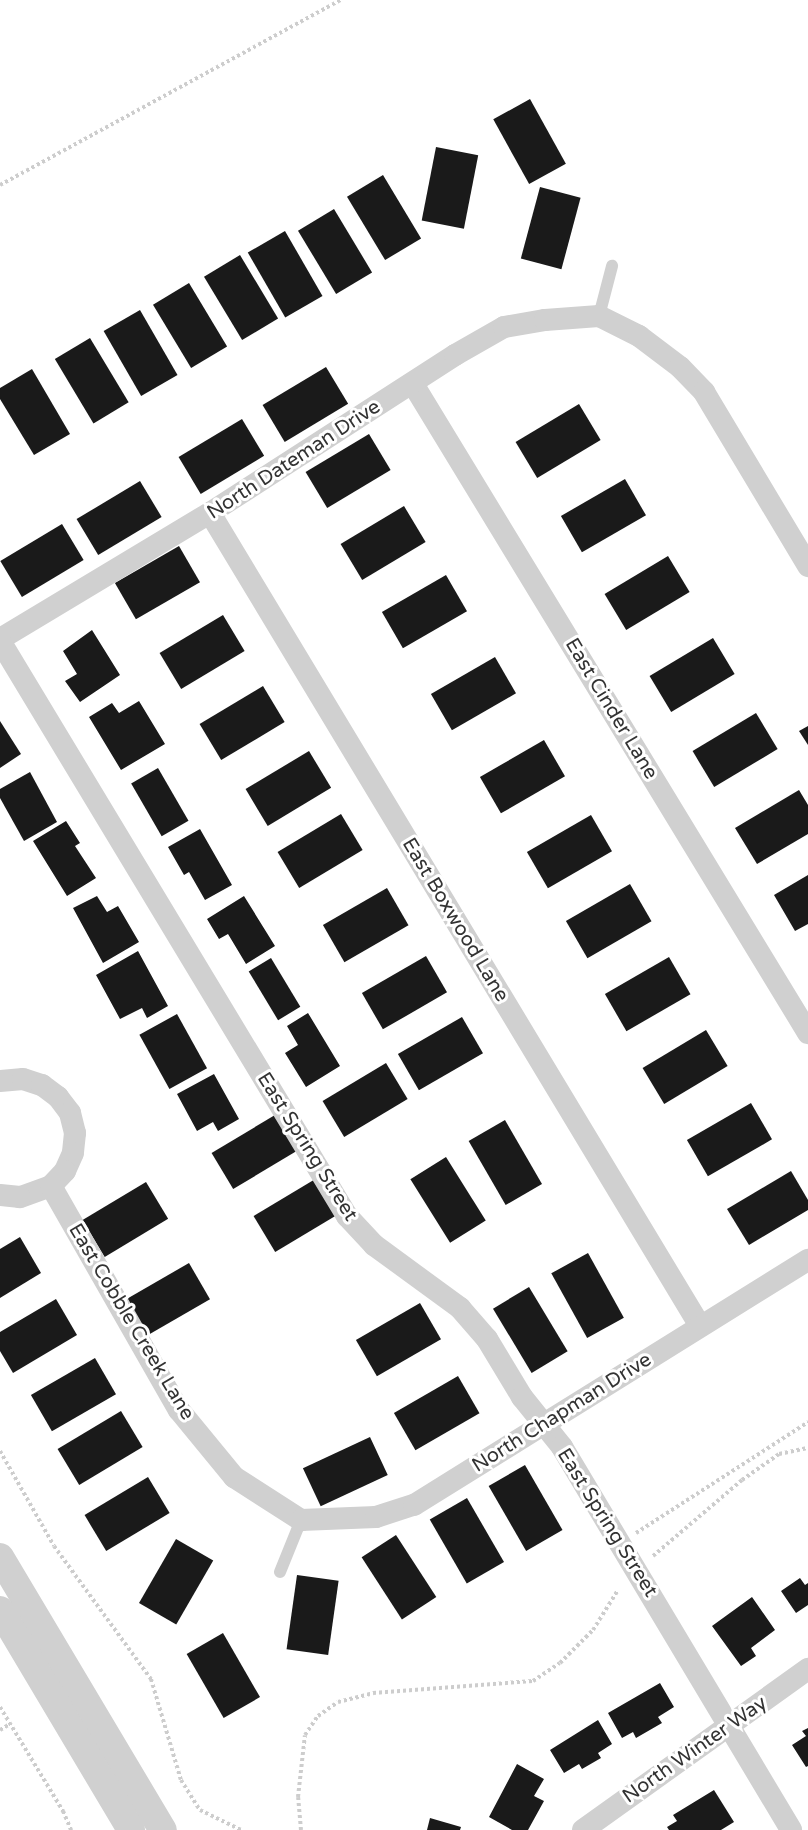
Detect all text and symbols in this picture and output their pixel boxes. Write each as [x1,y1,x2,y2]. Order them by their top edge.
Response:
street label: North Dateman Drive [203,395,385,525]
street label: East Cinder Lane [559,634,663,784]
street label: East Boxwood Lane [397,834,513,1006]
street label: East Spring Street [252,1068,362,1226]
street label: East Cobble Creek Lane [63,1219,199,1425]
street label: North Chapman Drive [468,1348,656,1478]
street label: East Spring Street [552,1444,662,1602]
street label: North Winter Way [618,1691,772,1809]

